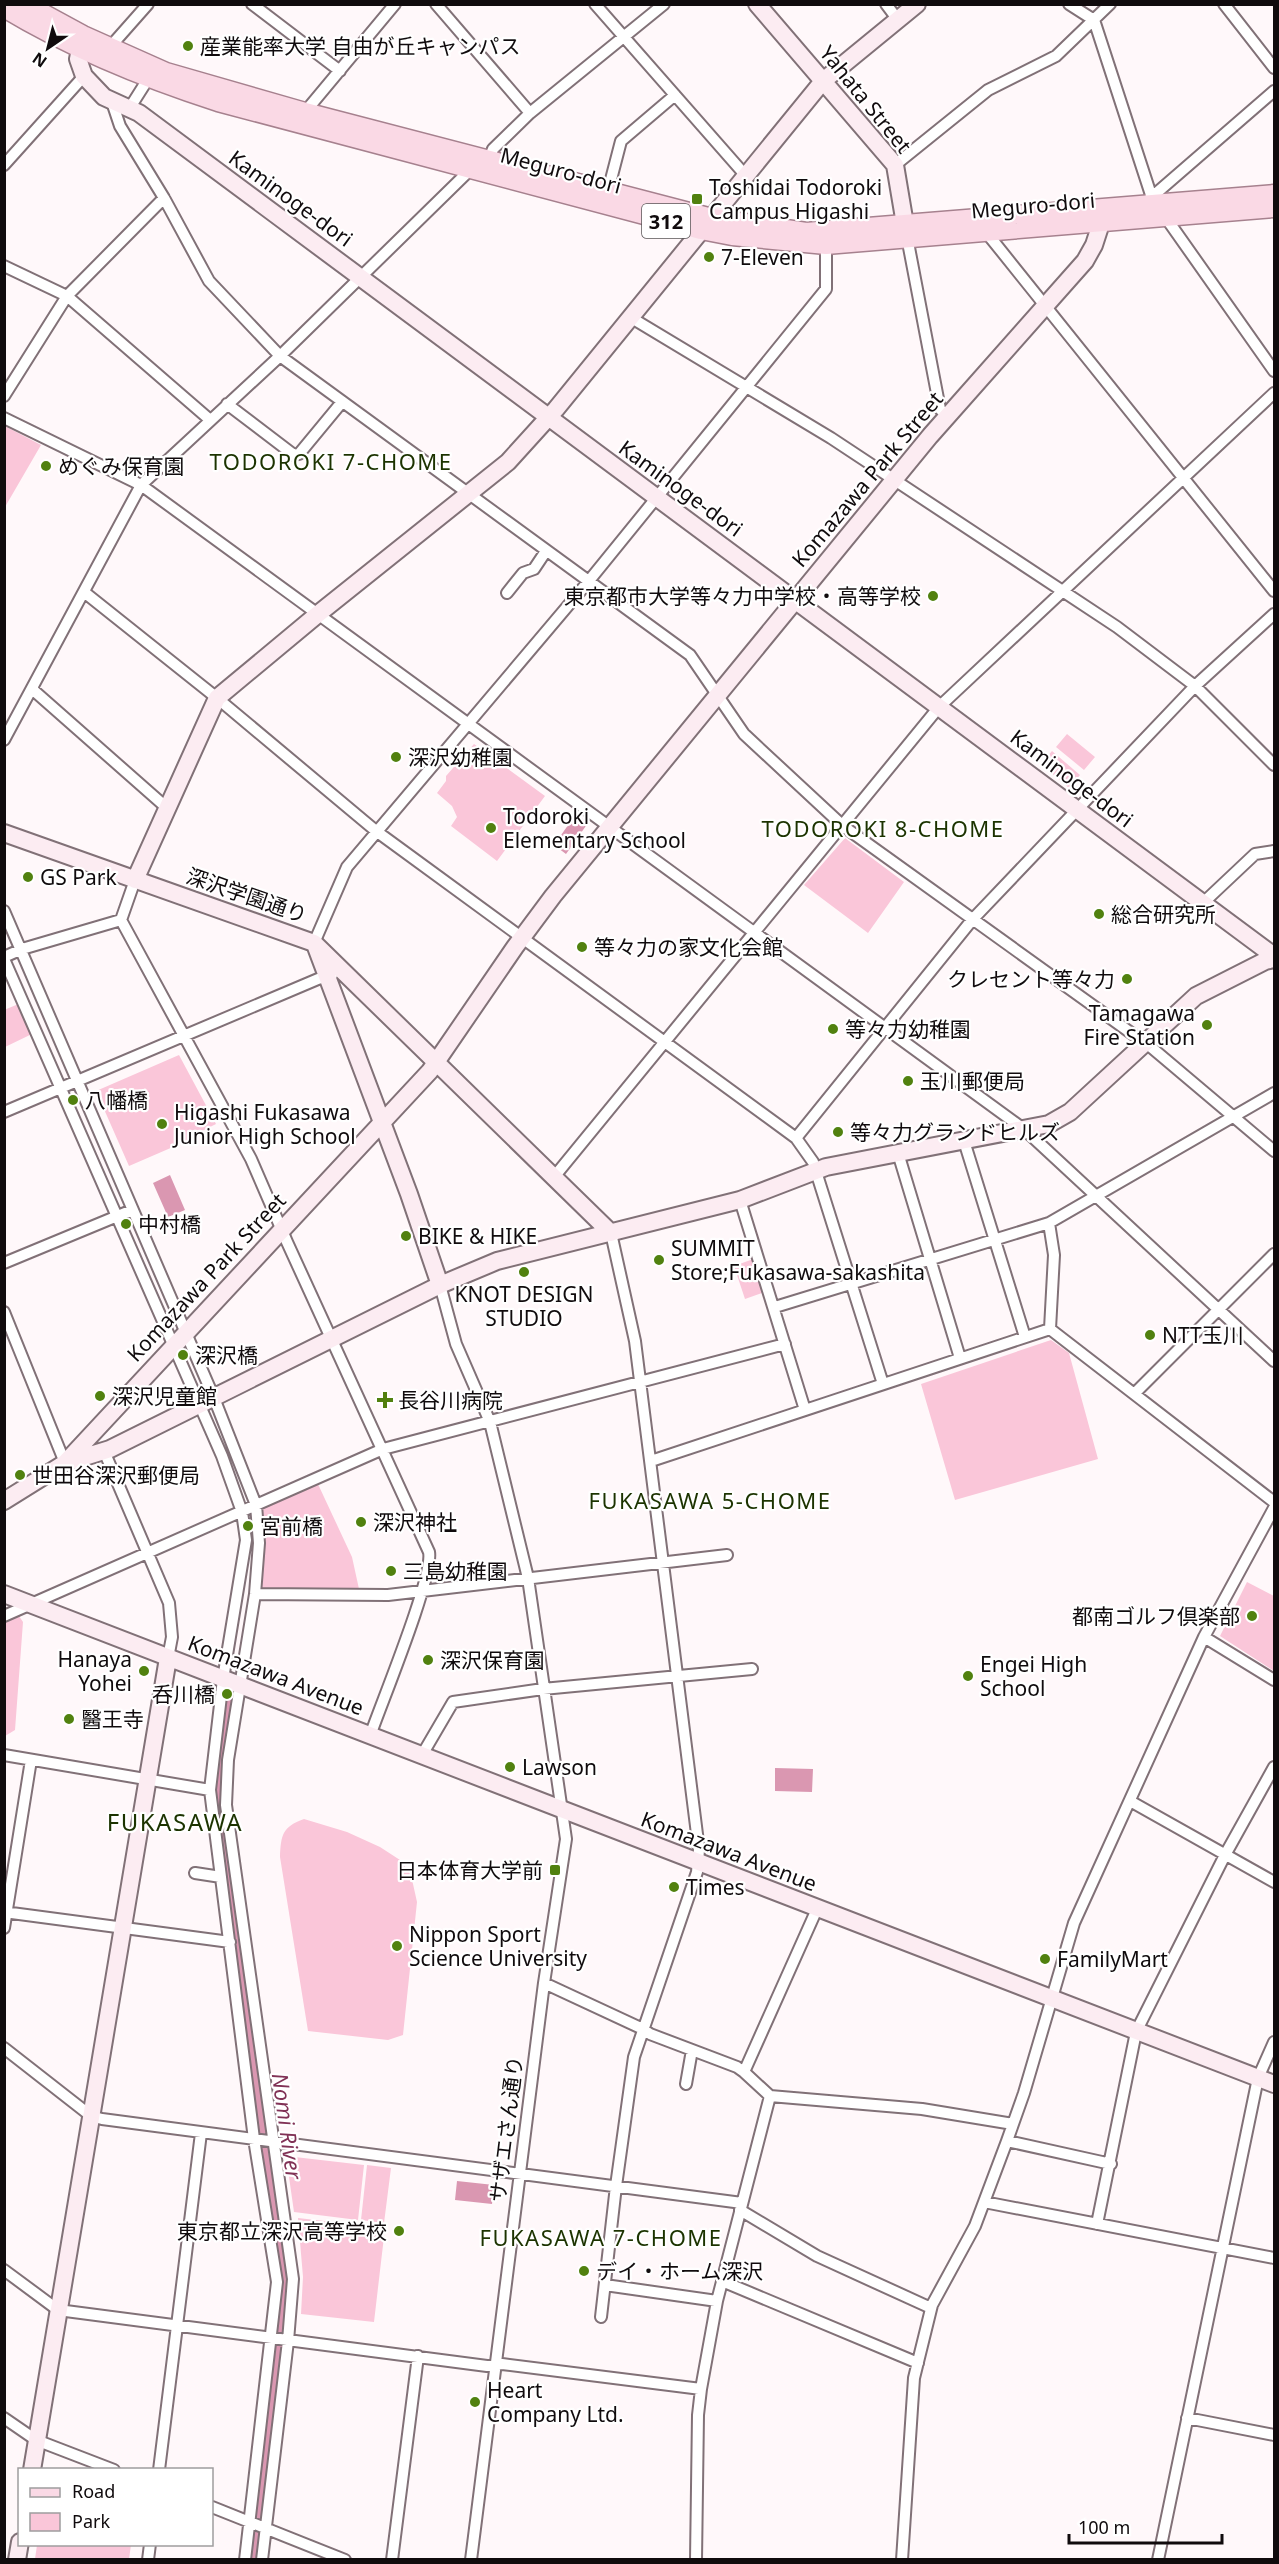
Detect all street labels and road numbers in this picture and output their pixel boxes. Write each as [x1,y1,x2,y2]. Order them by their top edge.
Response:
street label: Yahata Street [814,39,918,159]
street label: Meguro-dori [497,140,625,200]
street label: Kaminoge-dori [223,144,359,252]
street label: Meguro-dori [970,186,1096,224]
road number: 312 [642,204,690,238]
street label: Komazawa Park Street [785,385,949,573]
street label: Kaminoge-dori [613,434,749,542]
street label: Kaminoge-dori [1005,723,1139,833]
street label: 深沢学園通り [183,861,311,929]
street label: Komazawa Park Street [120,1186,292,1367]
street label: Komazawa Avenue [184,1629,368,1721]
street label: Komazawa Avenue [637,1805,821,1897]
street label: サザエさん通り [483,2054,529,2204]

